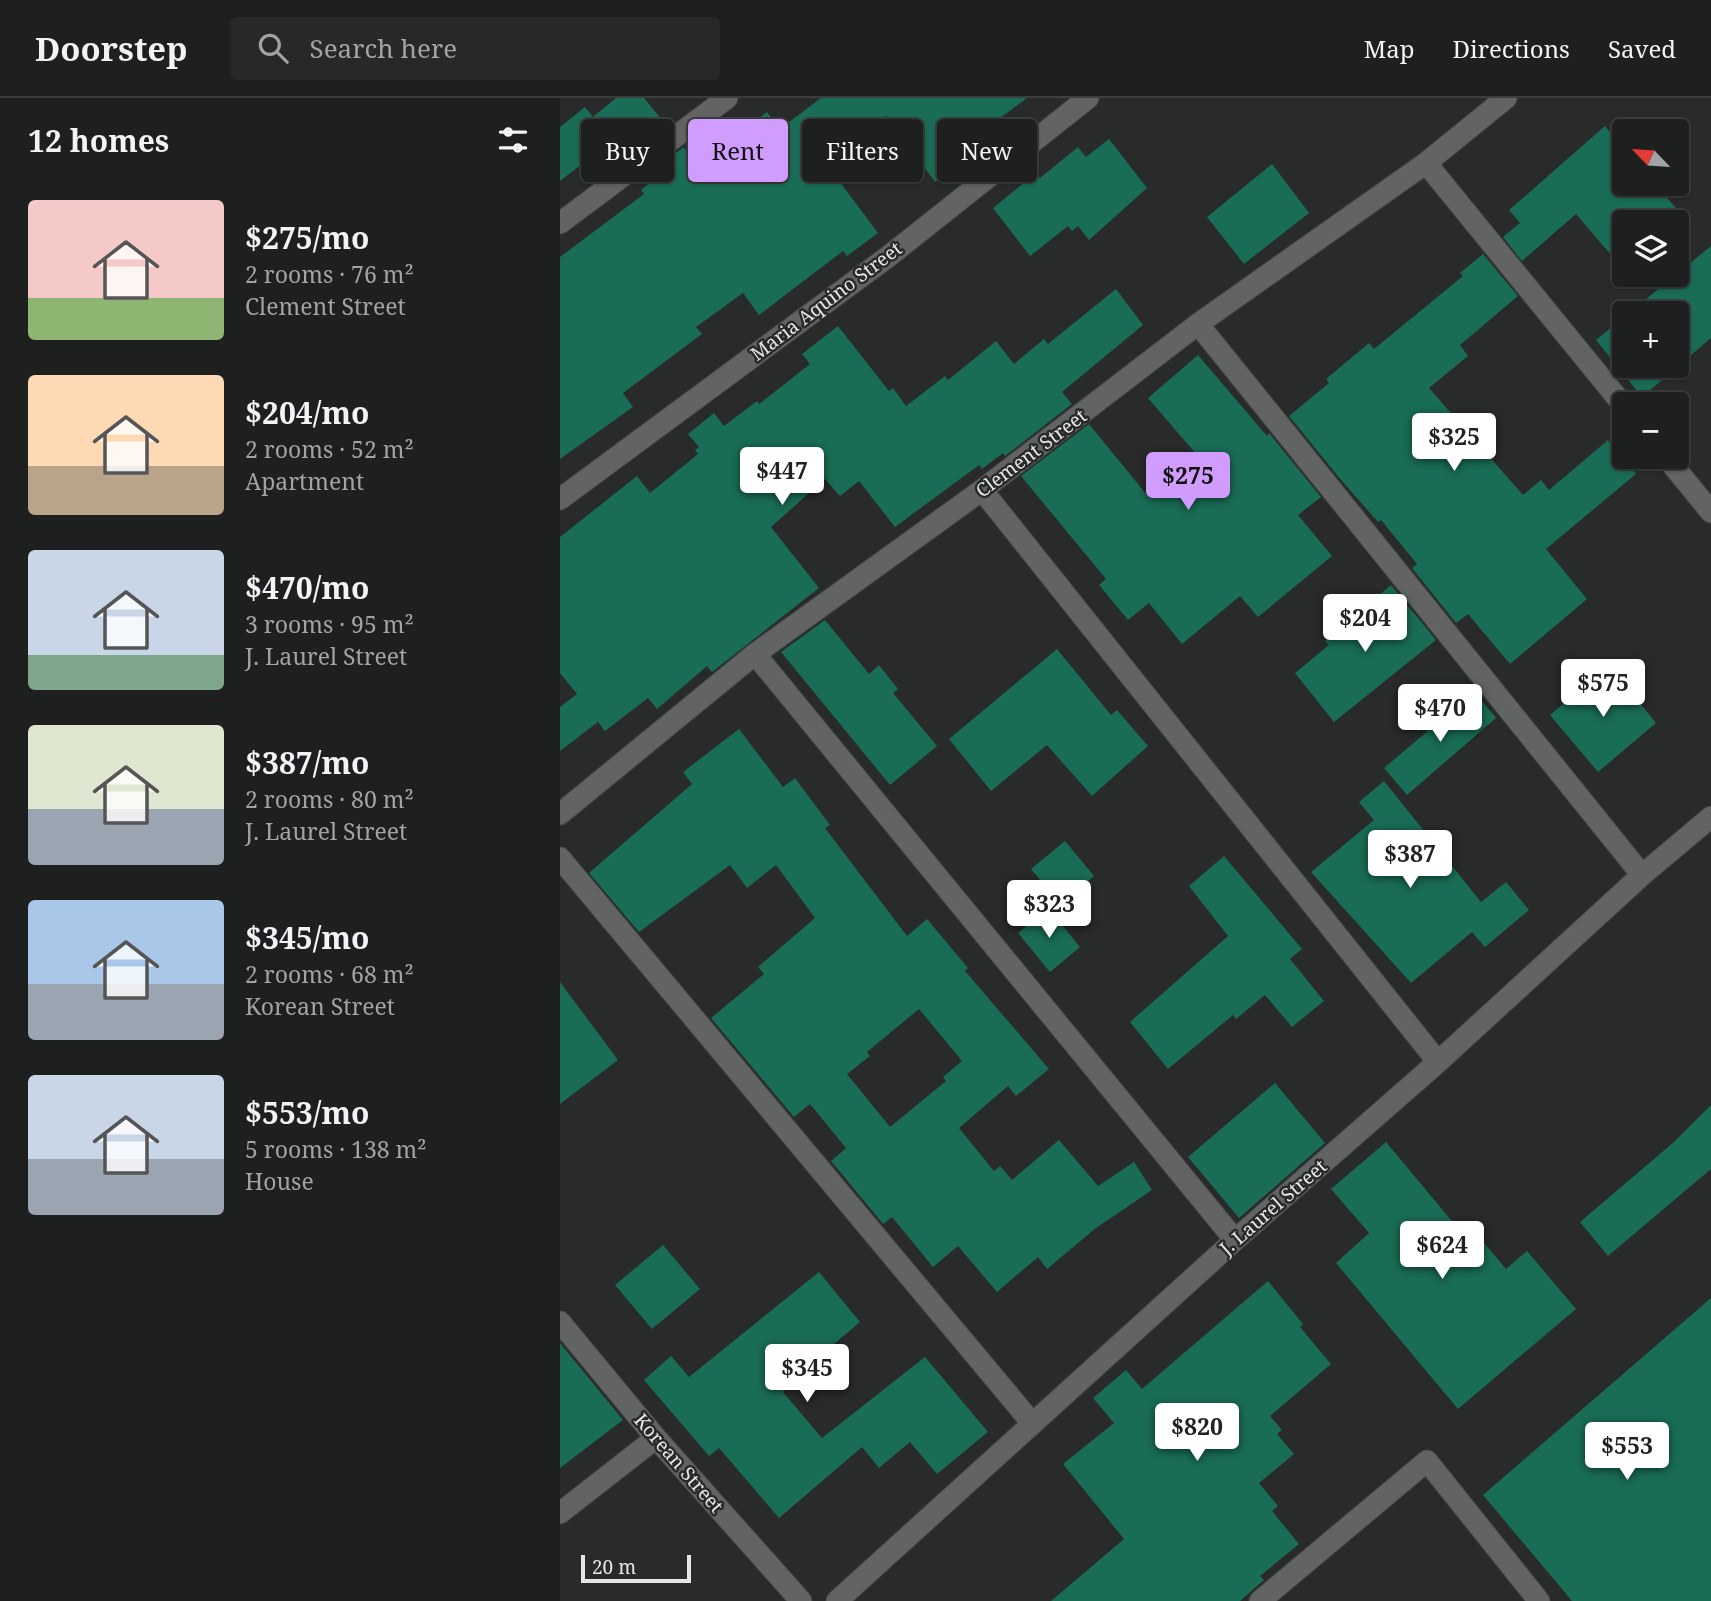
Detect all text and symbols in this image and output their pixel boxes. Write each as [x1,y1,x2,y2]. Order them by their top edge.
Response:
search box [230,17,720,80]
text: Doorstep [35,26,188,71]
icon: search [254,29,292,67]
text: Search here [310,30,457,66]
text: Map [1364,32,1415,65]
text: Directions [1453,32,1570,65]
text: Saved [1608,32,1676,65]
chip: Buy [581,119,674,182]
chip: Rent [688,119,788,182]
chip: Filters [802,119,923,182]
chip: New [937,119,1037,182]
north arrow [1612,119,1689,196]
map controls [1612,119,1689,469]
text: 12 homes [28,120,169,161]
icon: filters [494,121,532,159]
button: layers [1612,210,1689,287]
text: $275/mo [245,217,369,258]
icon: home [84,228,168,312]
street label: Maria Aquino Street [745,235,907,367]
text: 2 rooms · 76 m² [245,258,414,290]
text: Clement Street [245,290,406,322]
button: + [1612,301,1689,378]
text: $204/mo [245,392,369,433]
button: − [1612,392,1689,469]
street label: Clement Street [970,402,1092,503]
icon: home [84,403,168,487]
pin: $325 [1413,414,1495,473]
text: $325 [1428,420,1480,452]
text: 2 rooms · 52 m² [245,433,414,465]
pin: $447 [741,448,823,507]
pin: $275 [1147,452,1229,512]
text: $447 [756,454,808,486]
text: $275 [1162,459,1214,491]
text: Apartment [245,465,364,497]
text: $470/mo [245,567,369,608]
icon: home [84,578,168,662]
pin: $204 [1324,594,1406,654]
text: $204 [1339,601,1391,633]
text: 3 rooms · 95 m² [245,608,414,640]
text: J. Laurel Street [245,640,407,672]
pin: $575 [1562,660,1644,719]
text: $575 [1577,666,1629,698]
pin: $470 [1399,684,1481,744]
text: $470 [1414,691,1466,723]
text: $387/mo [245,742,369,783]
icon: home [84,753,168,837]
text: 2 rooms · 80 m² [245,783,414,815]
text: J. Laurel Street [245,815,407,847]
pin: $387 [1369,830,1451,890]
text: $387 [1384,837,1436,869]
pin: $323 [1008,880,1090,940]
text: $323 [1023,887,1075,919]
text: $345/mo [245,917,369,958]
icon: home [84,928,168,1012]
text: 2 rooms · 68 m² [245,958,414,990]
text: Korean Street [245,990,395,1022]
text: $553/mo [245,1092,369,1133]
icon: home [84,1103,168,1187]
text: 5 rooms · 138 m² [245,1133,427,1165]
street label: J. Laurel Street [1213,1153,1332,1261]
text: House [245,1165,314,1197]
pin: $624 [1401,1222,1483,1281]
text: $624 [1416,1228,1468,1260]
pin: $345 [766,1344,848,1404]
text: $345 [781,1351,833,1383]
pin: $820 [1156,1404,1238,1463]
street label: Korean Street [629,1408,730,1519]
text: $820 [1171,1410,1223,1442]
pin: $553 [1586,1422,1668,1482]
text: $553 [1601,1429,1653,1461]
scale bar [581,1552,691,1584]
text: 20 m [592,1554,636,1580]

